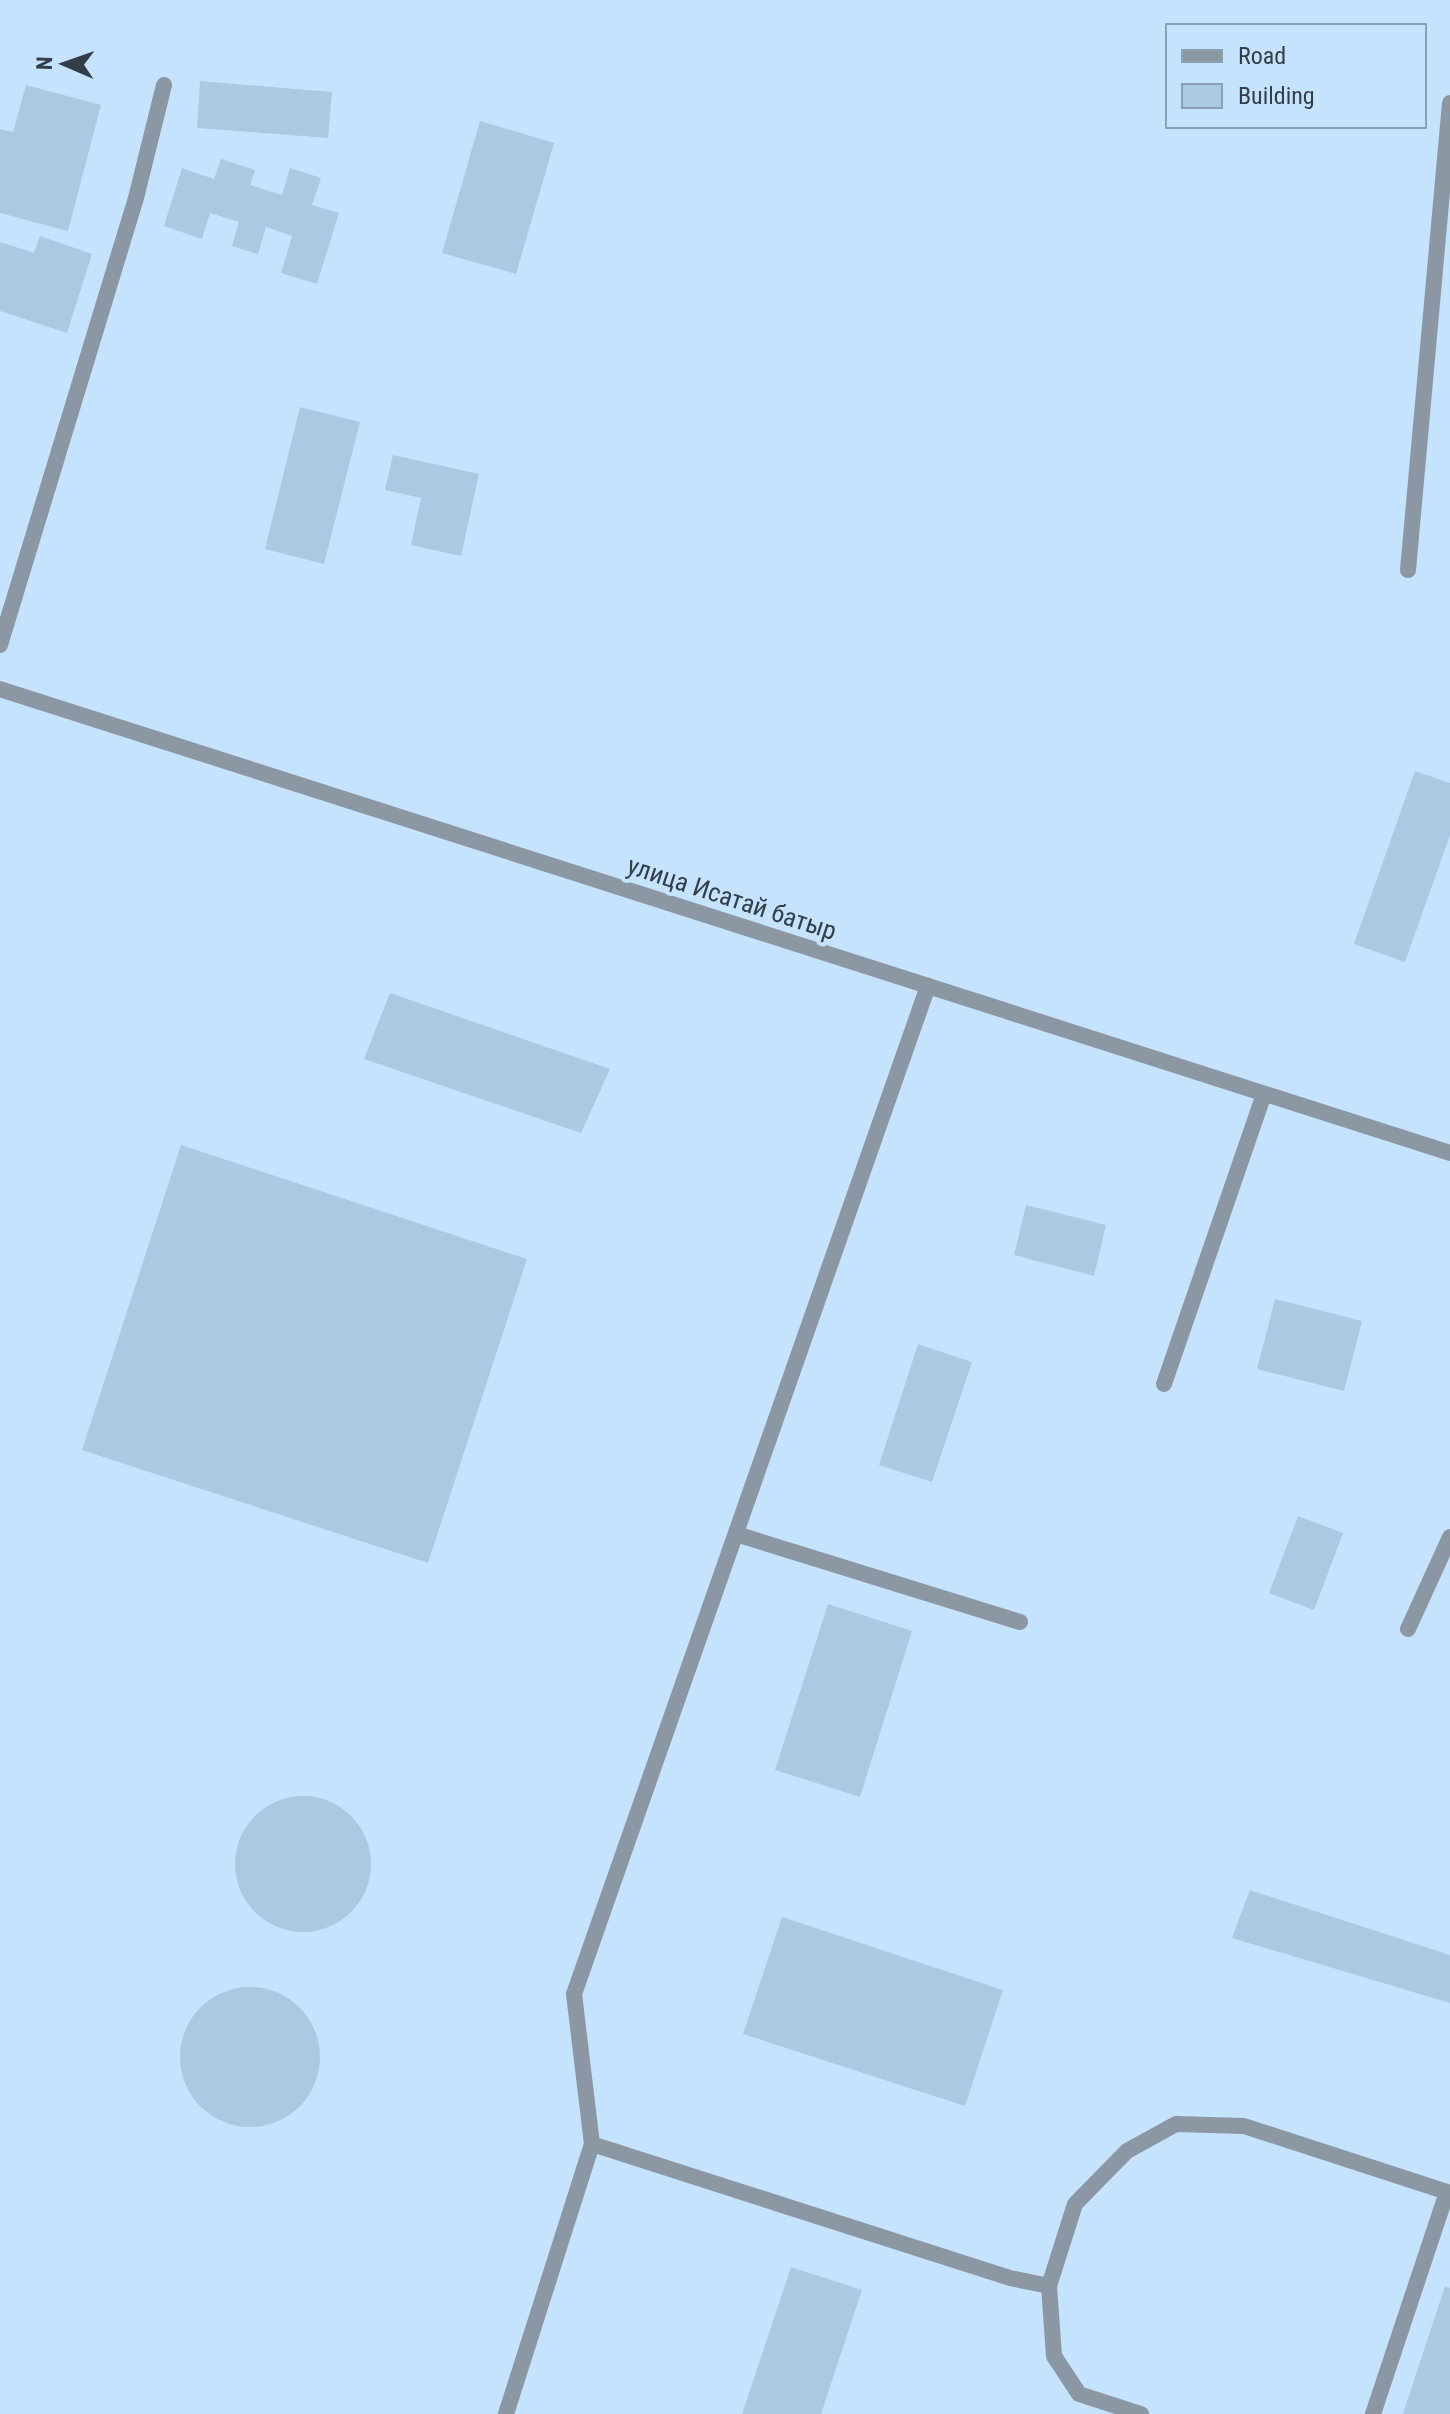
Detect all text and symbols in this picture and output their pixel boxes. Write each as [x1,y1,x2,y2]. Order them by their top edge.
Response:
north arrow [24,24,104,104]
legend [1166,24,1426,128]
text: Road [1238,42,1286,70]
text: N [32,56,57,70]
text: Building [1238,82,1315,110]
street label: улица Исатай батыр [624,850,840,946]

